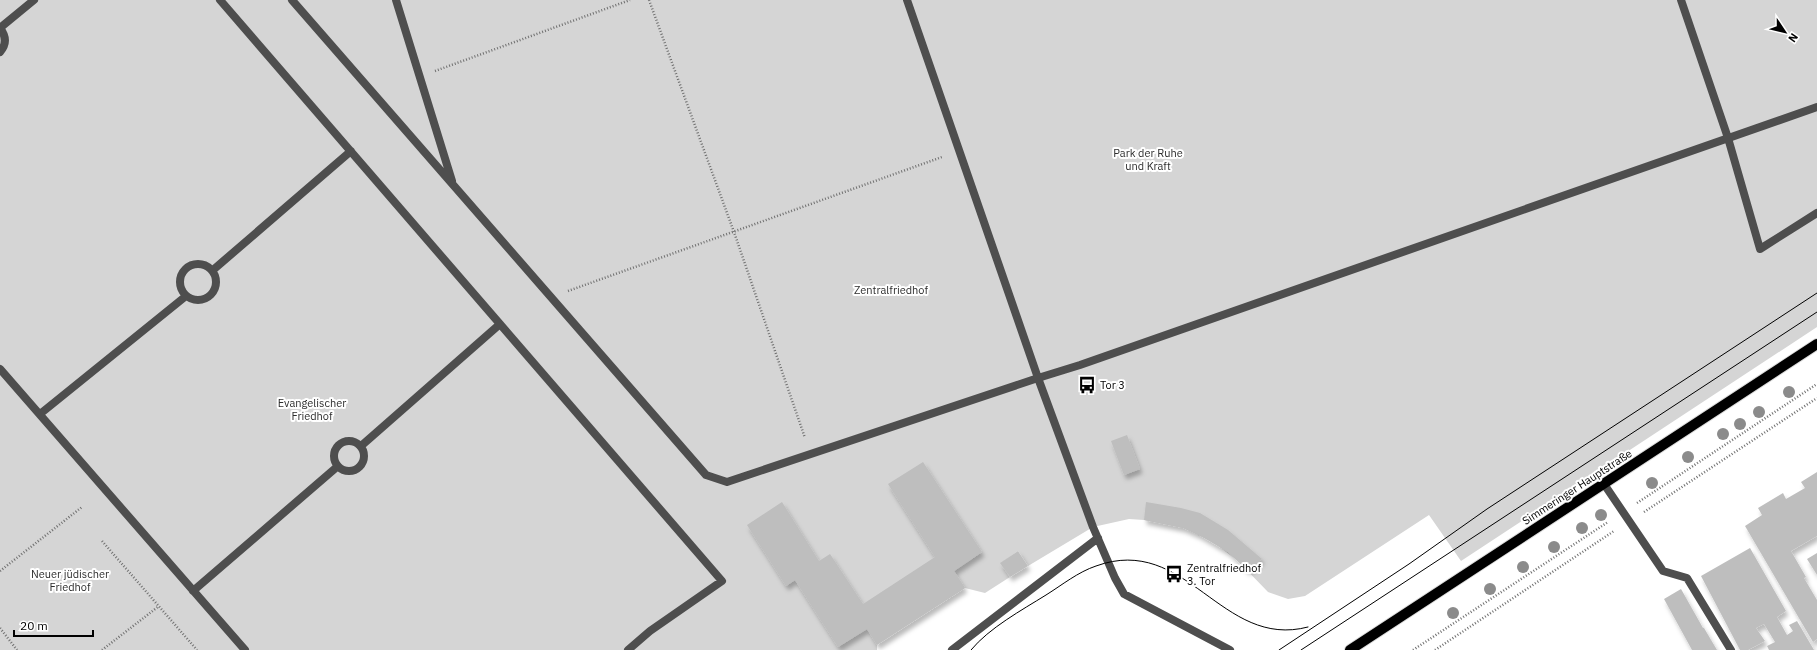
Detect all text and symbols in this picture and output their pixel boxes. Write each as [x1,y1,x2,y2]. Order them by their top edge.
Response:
north arrow [1765,12,1805,52]
text: N [1785,30,1801,45]
park label: Park der Ruhe und Kraft [1113,146,1183,173]
park label: Zentralfriedhof [854,283,928,297]
bus stop icon: Tor 3 [1077,375,1097,395]
place label: Tor 3 [1100,378,1125,392]
park label: Evangelischer Friedhof [278,396,346,423]
street label: Simmeringer Hauptstraße [1520,446,1634,528]
place label: Zentralfriedhof 3. Tor [1187,561,1261,588]
bus stop icon: Zentralfriedhof 3. Tor [1164,564,1184,584]
park label: Neuer jüdischer Friedhof [31,567,109,594]
scale bar [14,612,93,638]
text: 20 m [20,618,48,633]

